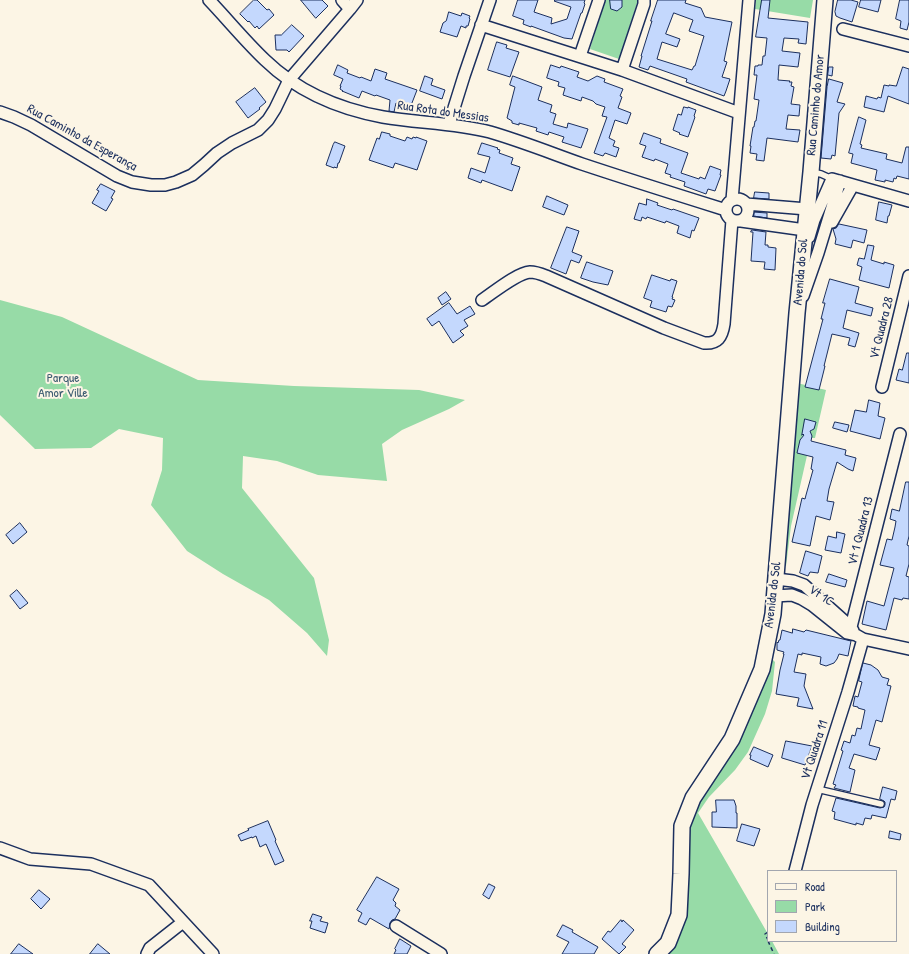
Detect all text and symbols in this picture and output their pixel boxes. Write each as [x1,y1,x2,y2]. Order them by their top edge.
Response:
street label: Rua Caminho do Amor [804,54,828,156]
street label: Rua Rota do Messias [396,98,490,126]
street label: Rua Caminho da Esperança [24,101,140,175]
street label: Avenida do Sol [790,238,812,306]
street label: Vt Quadra 28 [867,295,897,361]
park label: Parque Amor Ville [38,371,88,402]
street label: Vt 1 Quadra 13 [845,495,877,567]
street label: Avenida do Sol [761,561,785,629]
street label: Vt 1C [806,582,836,610]
street label: Vt Quadra 11 [798,718,832,782]
legend [767,870,897,942]
text: Road [805,878,825,895]
text: Park [805,898,825,915]
text: Building [805,918,840,935]

